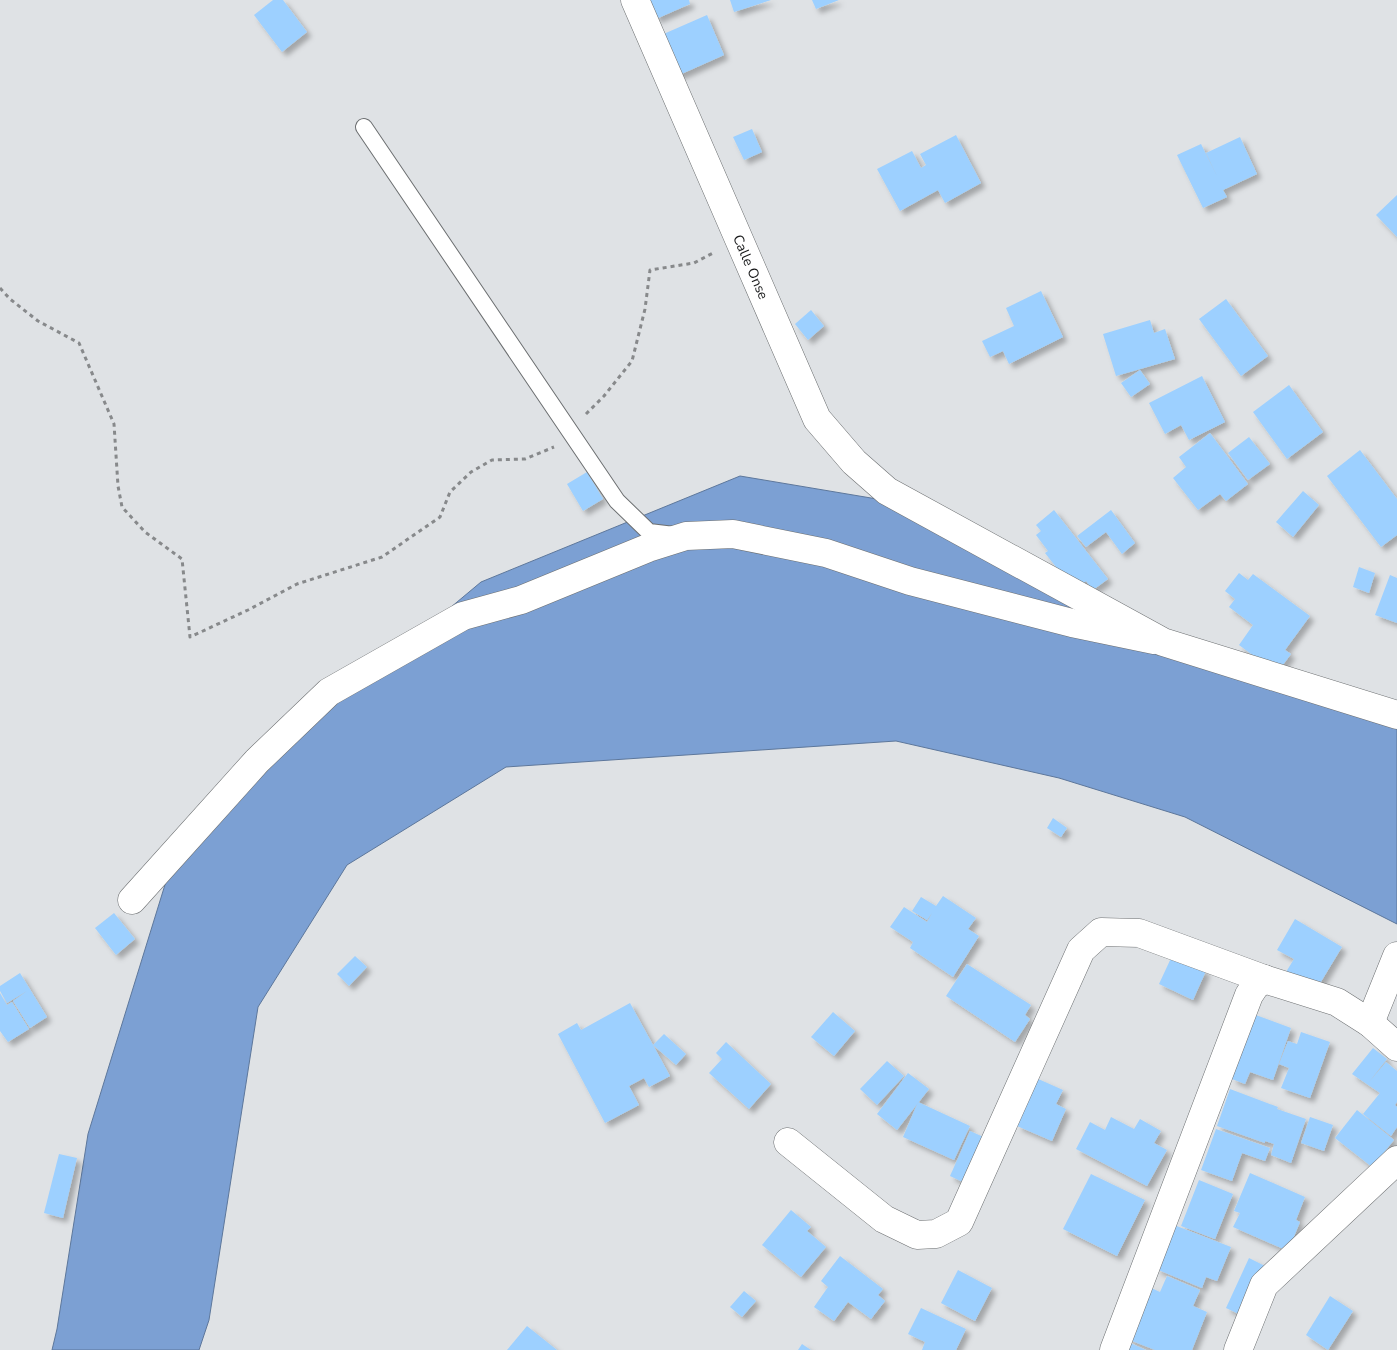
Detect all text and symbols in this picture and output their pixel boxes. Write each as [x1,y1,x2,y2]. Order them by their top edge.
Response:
street label: Calle Onse [729,232,773,302]

